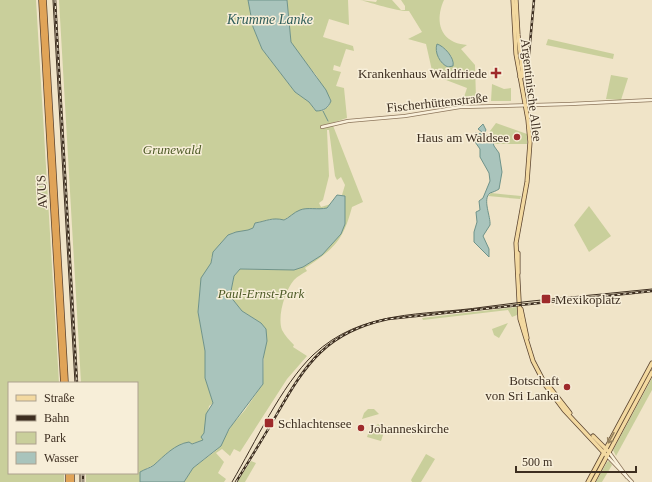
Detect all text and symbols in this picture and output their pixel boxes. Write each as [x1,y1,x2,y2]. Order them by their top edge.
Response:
water label: Krumme Lanke [226,12,313,27]
street label: Argentinische Allee [518,38,545,143]
place label: Krankenhaus Waldfriede [358,66,487,81]
marker: Krankenhaus Waldfriede [490,67,502,79]
street label: Fischerhüttenstraße [386,90,489,115]
place label: Haus am Waldsee [416,130,509,145]
marker: Haus am Waldsee [512,132,522,142]
park label: Grunewald [143,142,202,157]
street label: AVUS [33,175,50,209]
park label: Paul-Ernst-Park [217,286,305,301]
place label: Mexikoplatz [555,292,621,307]
marker: Mexikoplatz [540,293,552,305]
place label: Botschaft von Sri Lanka [485,373,559,403]
legend [8,382,138,474]
marker: Botschaft von Sri Lanka [562,382,572,392]
text: Straße [44,391,75,405]
text: Bahn [44,411,69,425]
place label: Schlachtensee [278,416,352,431]
marker: Schlachtensee [263,417,275,429]
place label: Johanneskirche [369,421,449,436]
marker: Johanneskirche [356,423,366,433]
text: Park [44,431,66,445]
one-way arrow [607,432,615,444]
scale bar [516,448,636,474]
text: Wasser [44,451,78,465]
text: 500 m [522,455,553,469]

